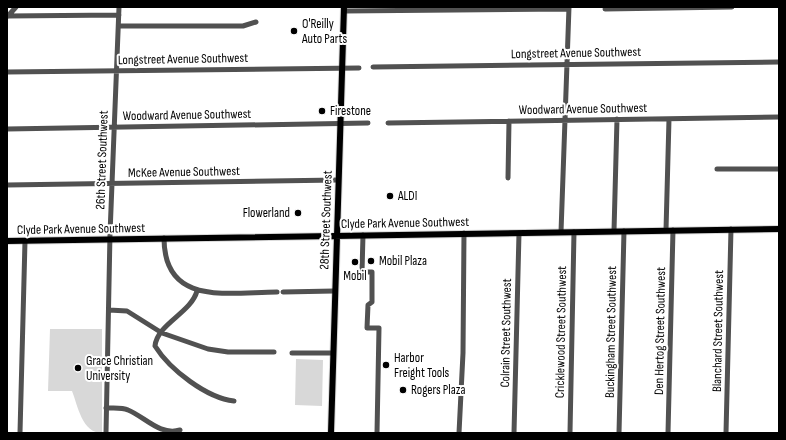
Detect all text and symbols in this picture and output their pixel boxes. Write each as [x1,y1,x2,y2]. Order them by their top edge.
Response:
place label: O'Reilly Auto Parts [301,16,347,47]
marker: O'Reilly Auto Parts [289,26,299,36]
street label: Longstreet Avenue Southwest [511,44,641,62]
street label: Longstreet Avenue Southwest [118,50,248,68]
street label: Woodward Avenue Southwest [519,100,647,118]
place label: Firestone [330,103,371,119]
street label: Woodward Avenue Southwest [123,106,251,124]
marker: Firestone [317,106,327,116]
street label: 26th Street Southwest [92,110,112,210]
street label: McKee Avenue Southwest [128,163,240,181]
street label: 28th Street Southwest [316,170,336,270]
place label: ALDI [397,188,417,204]
marker: ALDI [385,191,395,201]
place label: Flowerland [243,205,290,221]
marker: Flowerland [293,208,303,218]
street label: Clyde Park Avenue Southwest [341,214,469,232]
street label: Clyde Park Avenue Southwest [17,220,145,238]
place label: Mobil Plaza [379,253,427,269]
marker: Mobil Plaza [366,256,376,266]
marker: Mobil [350,257,360,267]
street label: Cricklewood Street Southwest [552,266,570,398]
street label: Buckingham Street Southwest [602,266,620,398]
street label: Den Hertog Street Southwest [651,267,669,395]
place label: Mobil [343,268,367,284]
street label: Blanchard Street Southwest [709,270,727,392]
street label: Colrain Street Southwest [497,278,515,388]
place label: Harbor Freight Tools [394,350,450,381]
place label: Grace Christian University [86,353,153,384]
marker: Harbor Freight Tools [381,360,391,370]
marker: Grace Christian University [73,363,83,373]
place label: Rogers Plaza [411,382,465,398]
marker: Rogers Plaza [398,385,408,395]

